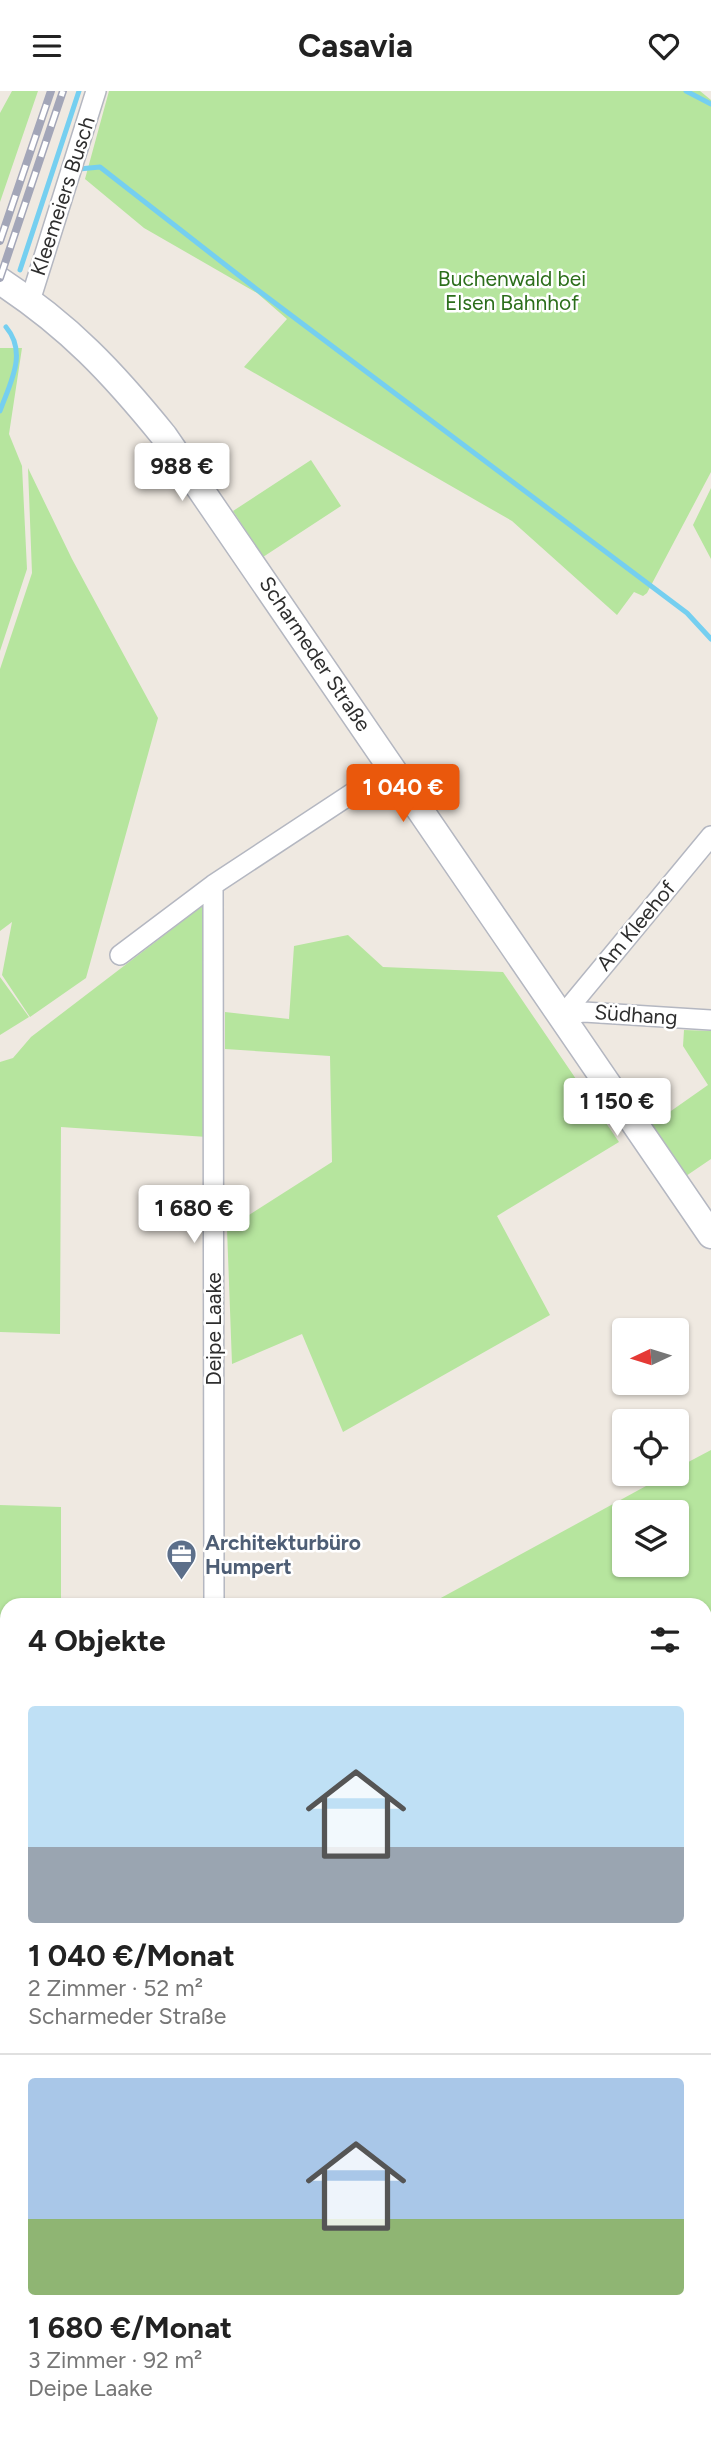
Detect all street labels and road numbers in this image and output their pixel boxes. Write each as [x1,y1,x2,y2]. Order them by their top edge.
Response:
street label: Kleemeiers Busch [25,113,100,278]
street label: Scharmeder Straße [254,572,376,736]
street label: Am Kleehof [591,876,680,976]
street label: Südhang [594,999,679,1030]
street label: Deipe Laake [201,1272,226,1386]

